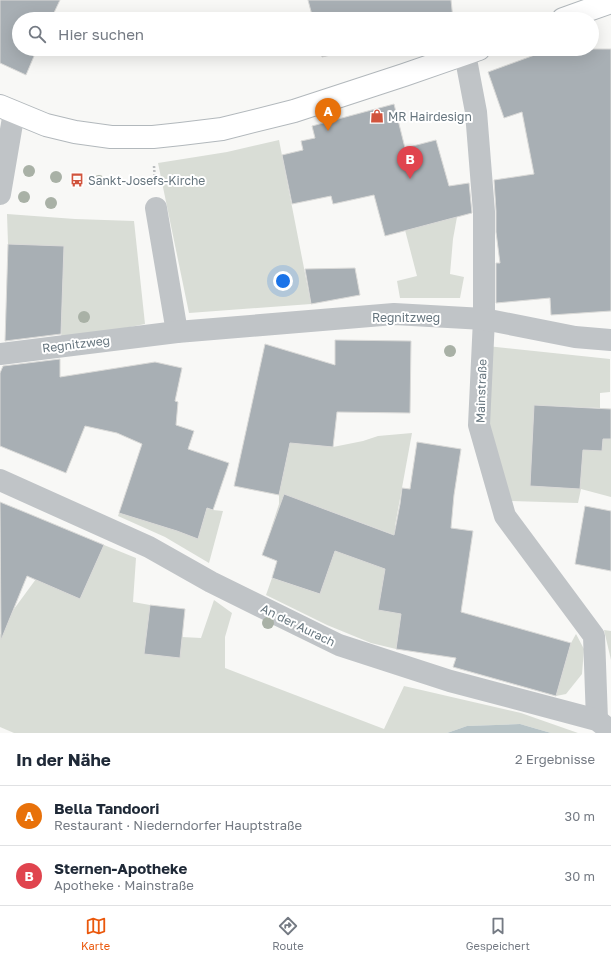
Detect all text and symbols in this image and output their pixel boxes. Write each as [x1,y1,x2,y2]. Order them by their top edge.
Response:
search box [12,12,599,56]
icon: search [26,23,48,45]
text: Hier suchen [58,25,144,43]
pin: A [315,98,341,131]
shop icon: MR Hairdesign [369,108,385,124]
place label: MR Hairdesign [388,109,472,124]
pin: B [397,146,423,179]
bus stop icon: Sankt-Josefs-Kirche [69,172,85,188]
place label: Sankt-Josefs-Kirche [88,173,205,188]
your location [273,271,293,291]
street label: Regnitzweg [372,310,440,325]
street label: Regnitzweg [41,332,111,356]
street label: Mainstraße [472,359,490,423]
street label: An der Aurach [258,601,338,649]
text: In der Nähe [16,749,111,770]
text: 2 Ergebnisse [515,751,595,767]
text: Bella Tandoori [54,799,159,817]
text: A [24,808,34,824]
text: 30 m [565,808,595,824]
text: Restaurant · Niederndorfer Hauptstraße [54,817,302,833]
text: Sternen-Apotheke [54,859,187,877]
text: B [24,868,34,884]
text: 30 m [565,868,595,884]
text: Apotheke · Mainstraße [54,877,194,893]
tab: Karte [81,915,110,952]
tab: Route [272,915,304,952]
tab: Gespeichert [466,915,530,952]

